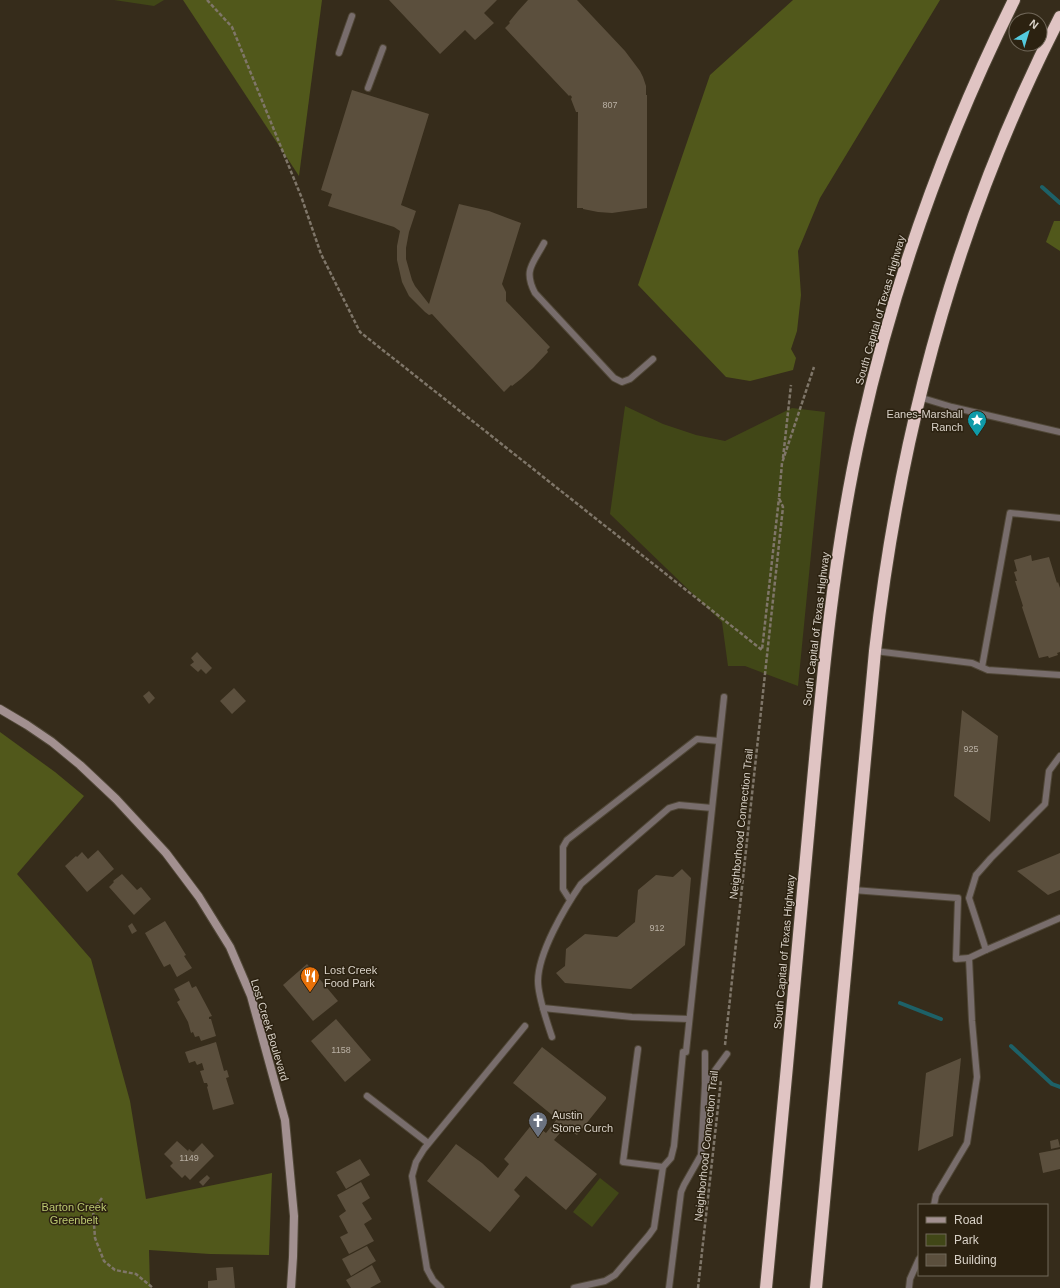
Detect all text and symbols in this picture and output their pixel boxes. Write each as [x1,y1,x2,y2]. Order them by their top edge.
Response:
north arrow [1008,12,1048,52]
text: N [1027,17,1041,31]
house number: 807 [602,100,618,110]
street label: South Capital of Texas Highway [853,233,907,386]
place label: Eanes-Marshall Ranch [887,408,963,433]
place icon: Eanes-Marshall Ranch [966,409,988,437]
street label: South Capital of Texas Highway [801,551,831,707]
house number: 925 [963,744,979,754]
street label: Neighborhood Connection Trail [727,748,755,900]
street label: South Capital of Texas Highway [771,874,797,1030]
house number: 912 [649,923,665,933]
place label: Lost Creek Food Park [324,964,378,989]
restaurant icon: Lost Creek Food Park [299,965,321,993]
street label: Lost Creek Boulevard [249,978,291,1082]
house number: 1158 [331,1045,351,1055]
street label: Neighborhood Connection Trail [692,1070,720,1222]
place label: Austin Stone Curch [552,1109,613,1134]
church icon: Austin Stone Curch [527,1110,549,1138]
house number: 1149 [179,1153,199,1163]
park label: Barton Creek Greenbelt [42,1201,107,1226]
legend [918,1204,1048,1276]
text: Road [954,1213,983,1227]
text: Park [954,1233,980,1247]
text: Building [954,1253,997,1267]

